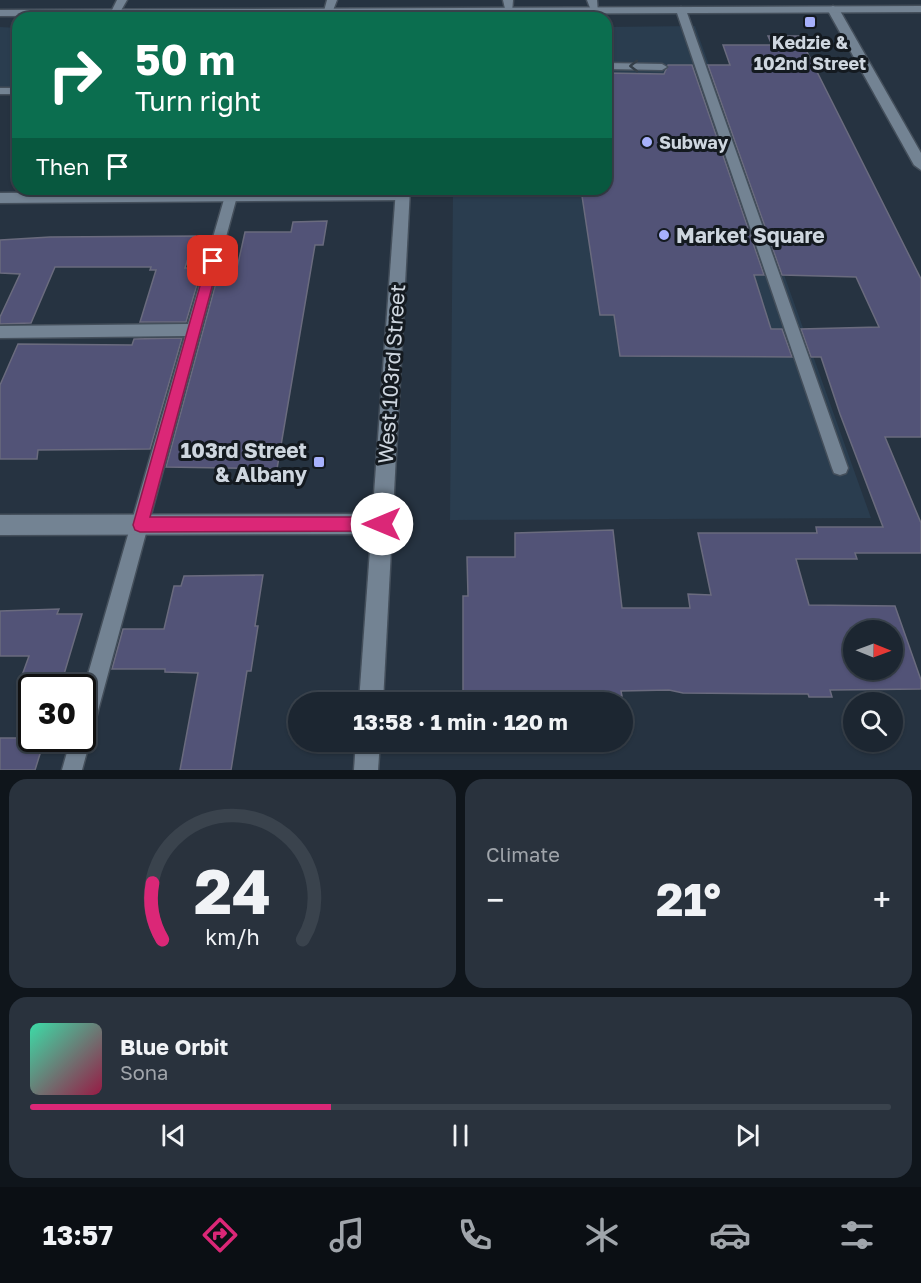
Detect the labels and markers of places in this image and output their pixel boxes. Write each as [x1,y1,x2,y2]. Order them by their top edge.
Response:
marker: Kedzie & 102nd Street [803,15,817,29]
place label: Kedzie & 102nd Street [754,31,866,74]
place label: Subway [659,131,728,153]
marker: Subway [640,135,654,149]
place label: Market Square [676,222,825,248]
marker: Market Square [657,228,671,242]
pin [187,235,238,286]
place label: 103rd Street & Albany [180,437,307,487]
marker: 103rd Street & Albany [312,455,326,469]

